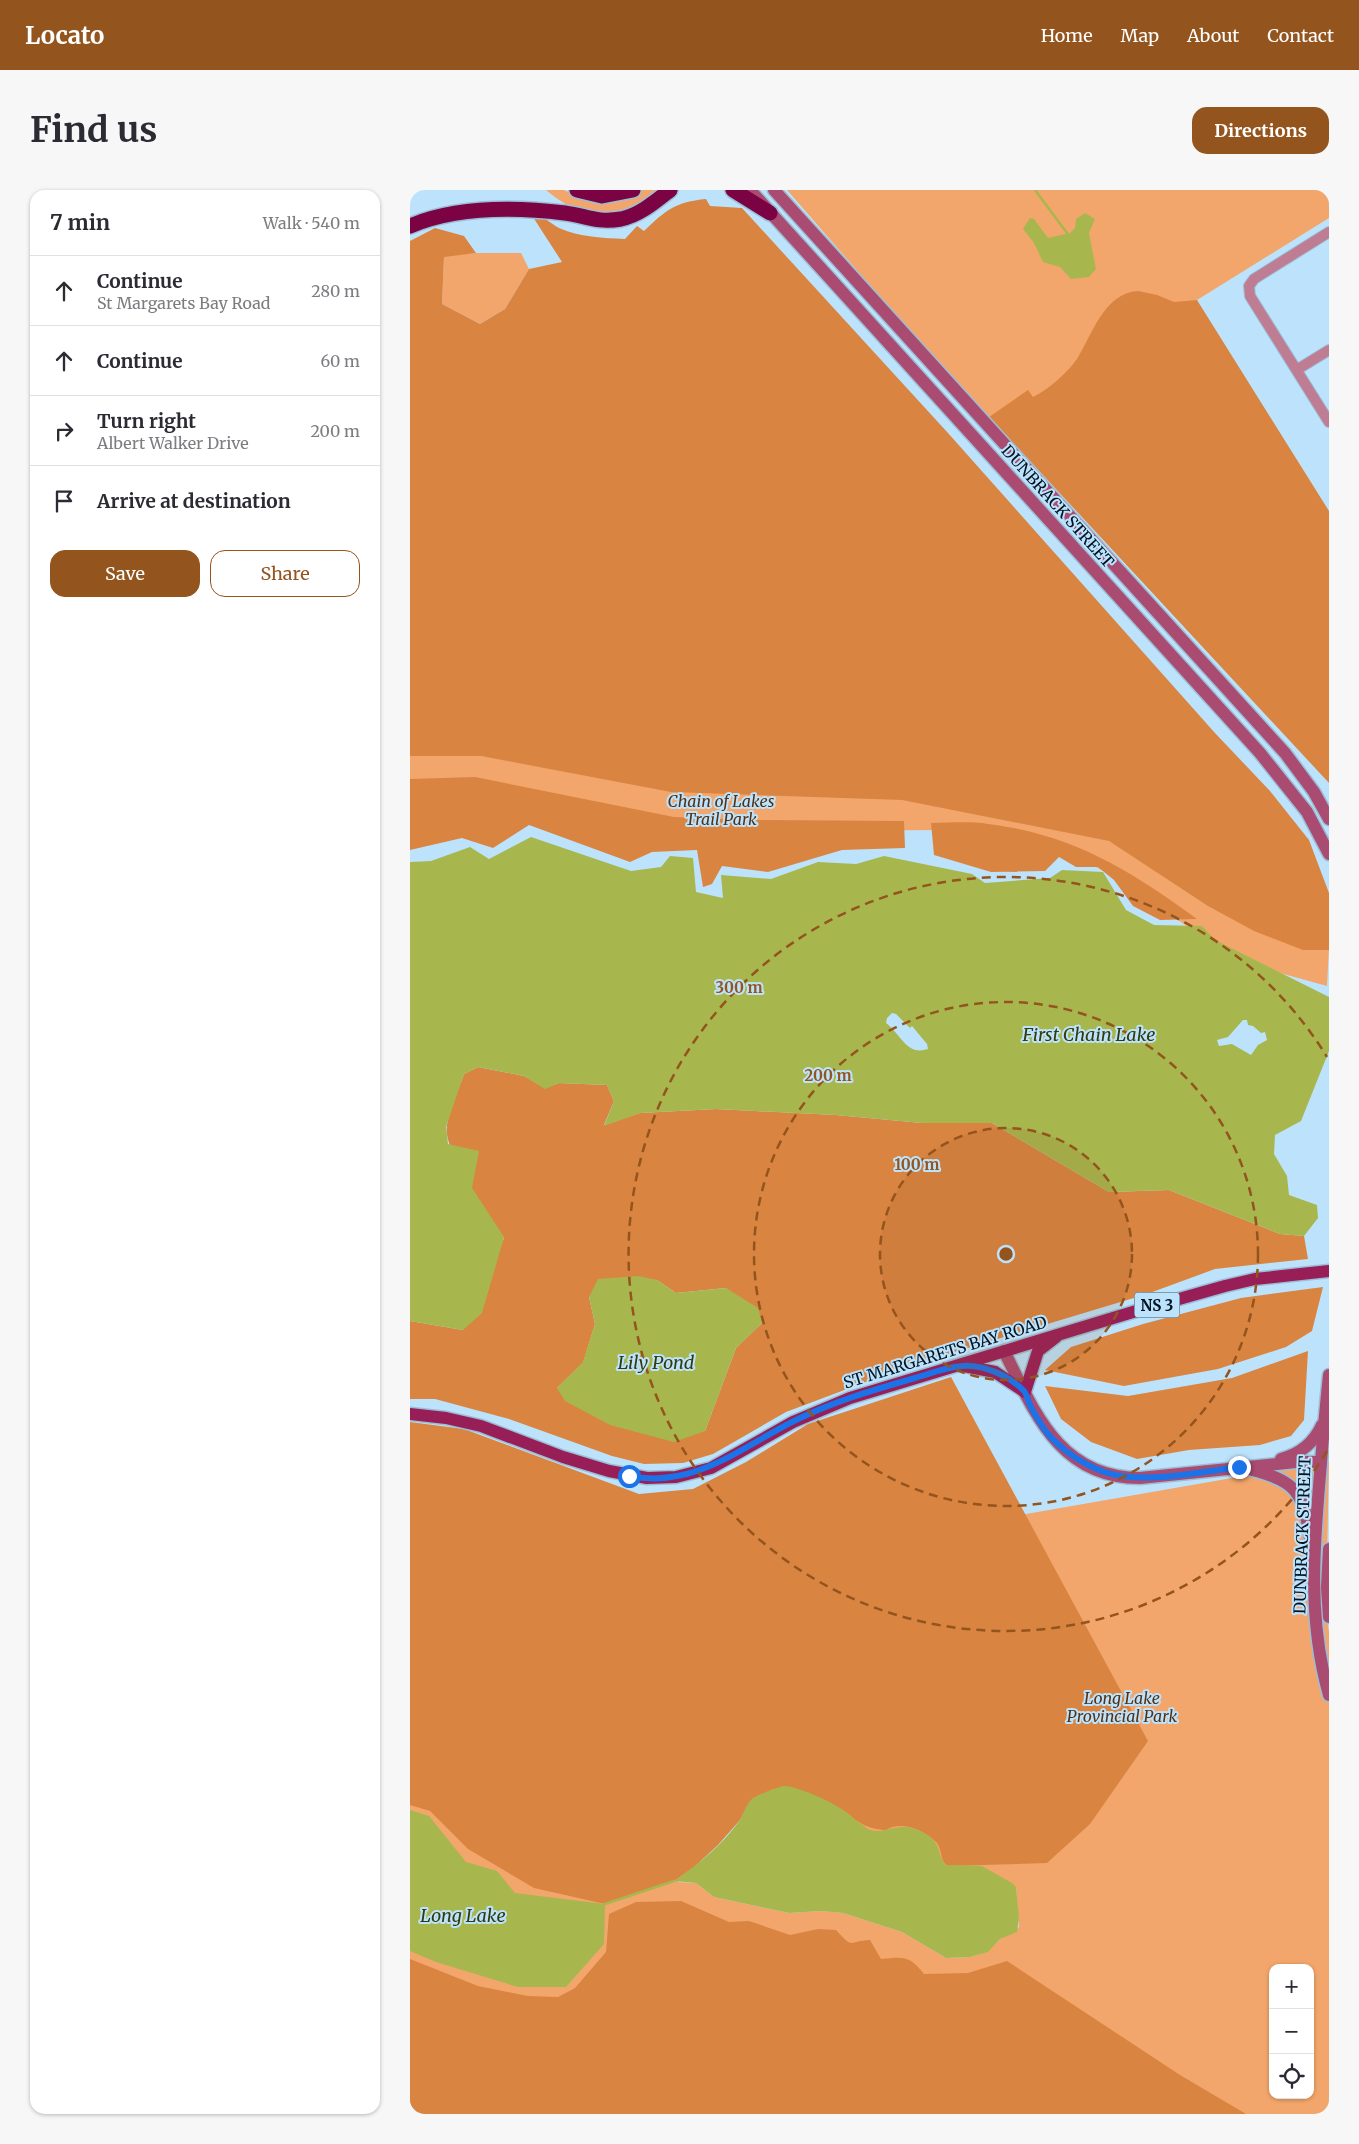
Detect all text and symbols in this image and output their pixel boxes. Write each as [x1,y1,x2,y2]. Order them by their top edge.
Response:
text: Locato [25,20,104,51]
text: Home [1041,24,1093,47]
text: Map [1121,24,1159,47]
text: About [1187,24,1239,47]
text: Contact [1267,24,1334,47]
button: Directions [1192,107,1329,154]
text: Find us [30,108,157,152]
text: 7 min [50,209,110,236]
text: Walk · 540 m [263,213,360,233]
text: Continue [97,269,183,293]
icon: ahead [50,277,78,305]
text: 280 m [311,281,360,301]
text: St Margarets Bay Road [97,293,270,313]
icon: ahead [50,347,78,375]
text: Continue [97,349,183,373]
text: 60 m [320,351,360,371]
text: Turn right [97,409,196,433]
icon: right [50,417,78,445]
text: 200 m [310,421,360,441]
text: Albert Walker Drive [97,433,249,453]
street label: DUNBRACK STREET [998,441,1118,571]
icon: arrive [50,487,78,515]
text: Arrive at destination [97,489,291,513]
button: Save [50,550,200,597]
button: Share [210,550,360,597]
park label: Chain of Lakes Trail Park [668,791,775,829]
text: 300 m [715,978,763,997]
water label: First Chain Lake [1021,1023,1156,1046]
text: 200 m [804,1066,852,1085]
text: 100 m [895,1155,939,1174]
centre of rings [997,1245,1015,1263]
road number: NS 3 [1134,1292,1180,1318]
street label: ST MARGARETS BAY ROAD [841,1311,1049,1393]
water label: Lily Pond [618,1351,695,1374]
route end [1228,1456,1251,1479]
street label: DUNBRACK STREET [1289,1456,1315,1614]
route start [618,1465,641,1488]
park label: Long Lake Provincial Park [1067,1688,1177,1726]
water label: Long Lake [420,1904,506,1927]
map controls [1269,1964,1314,2099]
button: + [1269,1964,1314,2009]
button: − [1269,2009,1314,2054]
button: locate [1269,2054,1314,2099]

